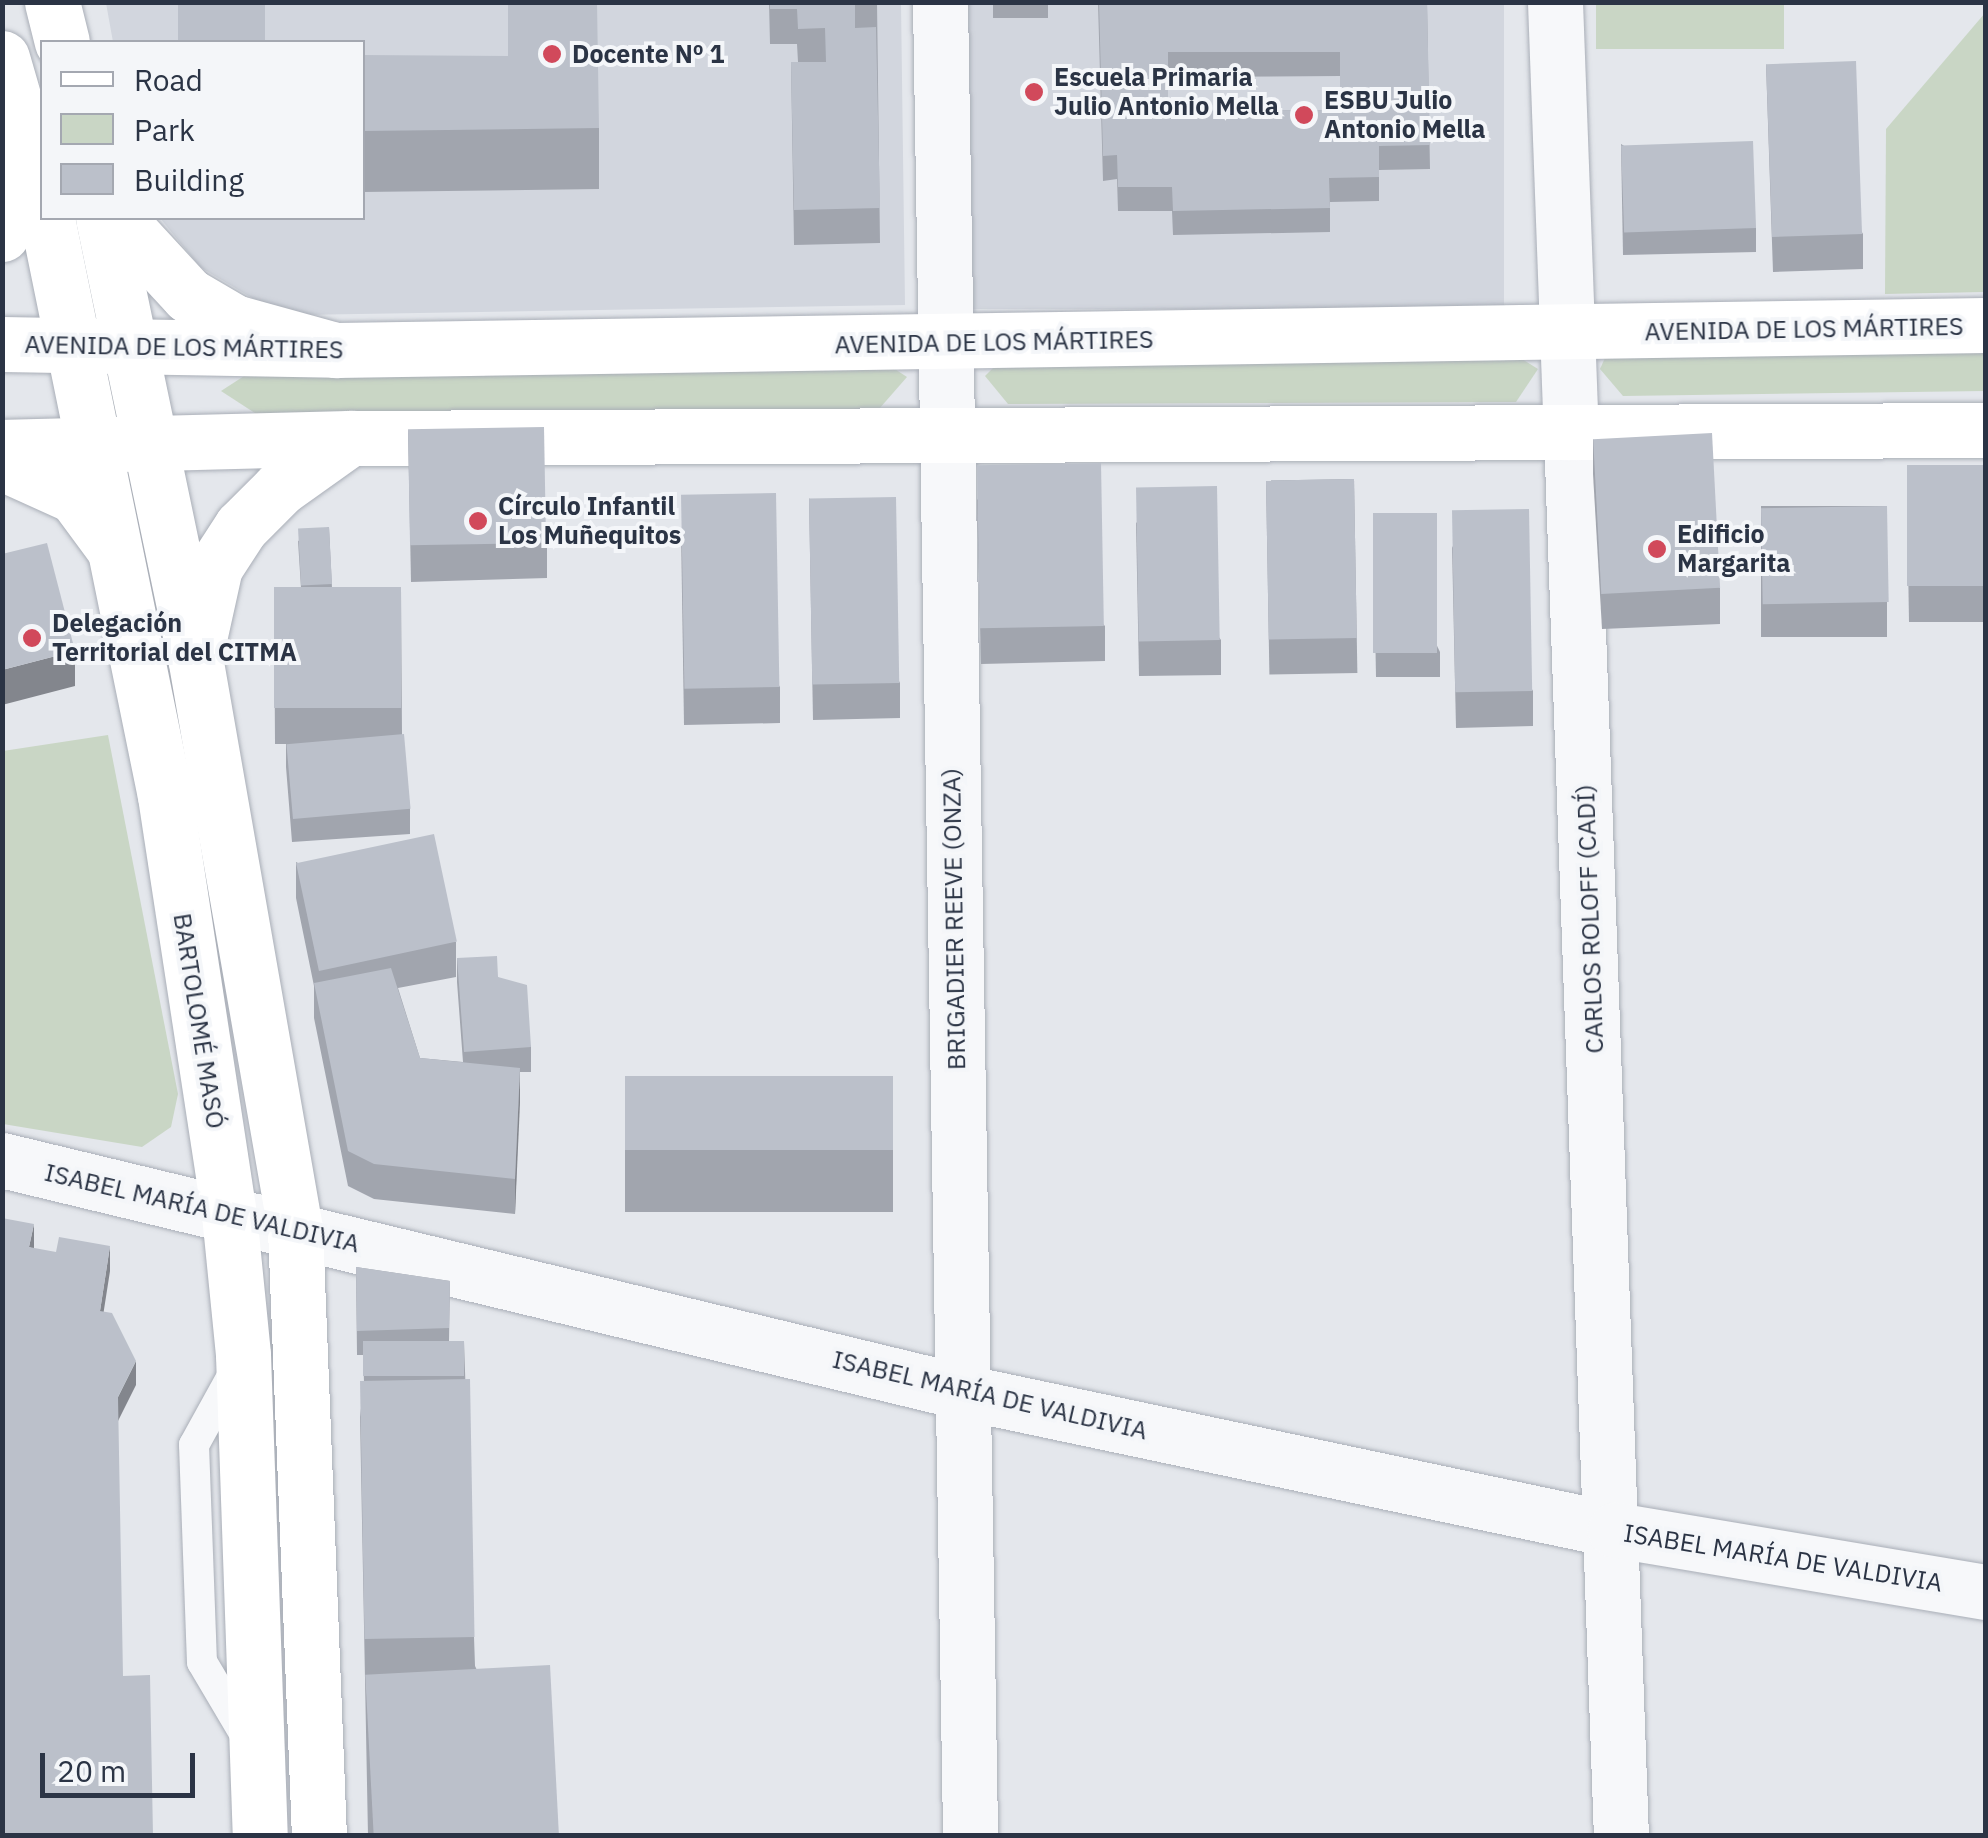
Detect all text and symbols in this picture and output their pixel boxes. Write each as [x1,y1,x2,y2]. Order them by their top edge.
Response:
place label: Docente Nº 1 [572,39,725,69]
legend [40,40,365,220]
marker: Docente Nº 1 [541,43,563,65]
text: Road [134,60,203,99]
place label: Escuela Primaria Julio Antonio Mella [1054,63,1279,122]
marker: Escuela Primaria Julio Antonio Mella [1023,81,1045,103]
place label: ESBU Julio Antonio Mella [1324,86,1485,145]
marker: ESBU Julio Antonio Mella [1293,104,1315,126]
text: Park [134,110,195,149]
text: Building [134,160,244,199]
street label: AVENIDA DE LOS MÁRTIRES [1644,311,1964,347]
street label: AVENIDA DE LOS MÁRTIRES [834,324,1154,360]
street label: AVENIDA DE LOS MÁRTIRES [24,329,344,365]
place label: Círculo Infantil Los Muñequitos [498,492,681,551]
marker: Círculo Infantil Los Muñequitos [467,510,489,532]
place label: Edificio Margarita [1677,520,1790,579]
marker: Edificio Margarita [1646,538,1668,560]
place label: Delegación Territorial del CITMA [52,609,297,668]
marker: Delegación Territorial del CITMA [21,627,43,649]
street label: BRIGADIER REEVE (ONZA) [936,768,972,1070]
street label: CARLOS ROLOFF (CADÍ) [1570,784,1610,1054]
street label: BARTOLOMÉ MASÓ [167,911,231,1131]
street label: ISABEL MARÍA DE VALDIVIA [42,1157,362,1259]
street label: ISABEL MARÍA DE VALDIVIA [830,1344,1150,1446]
street label: ISABEL MARÍA DE VALDIVIA [1622,1518,1944,1598]
scale bar [45,1733,200,1795]
text: 20 m [57,1751,126,1790]

